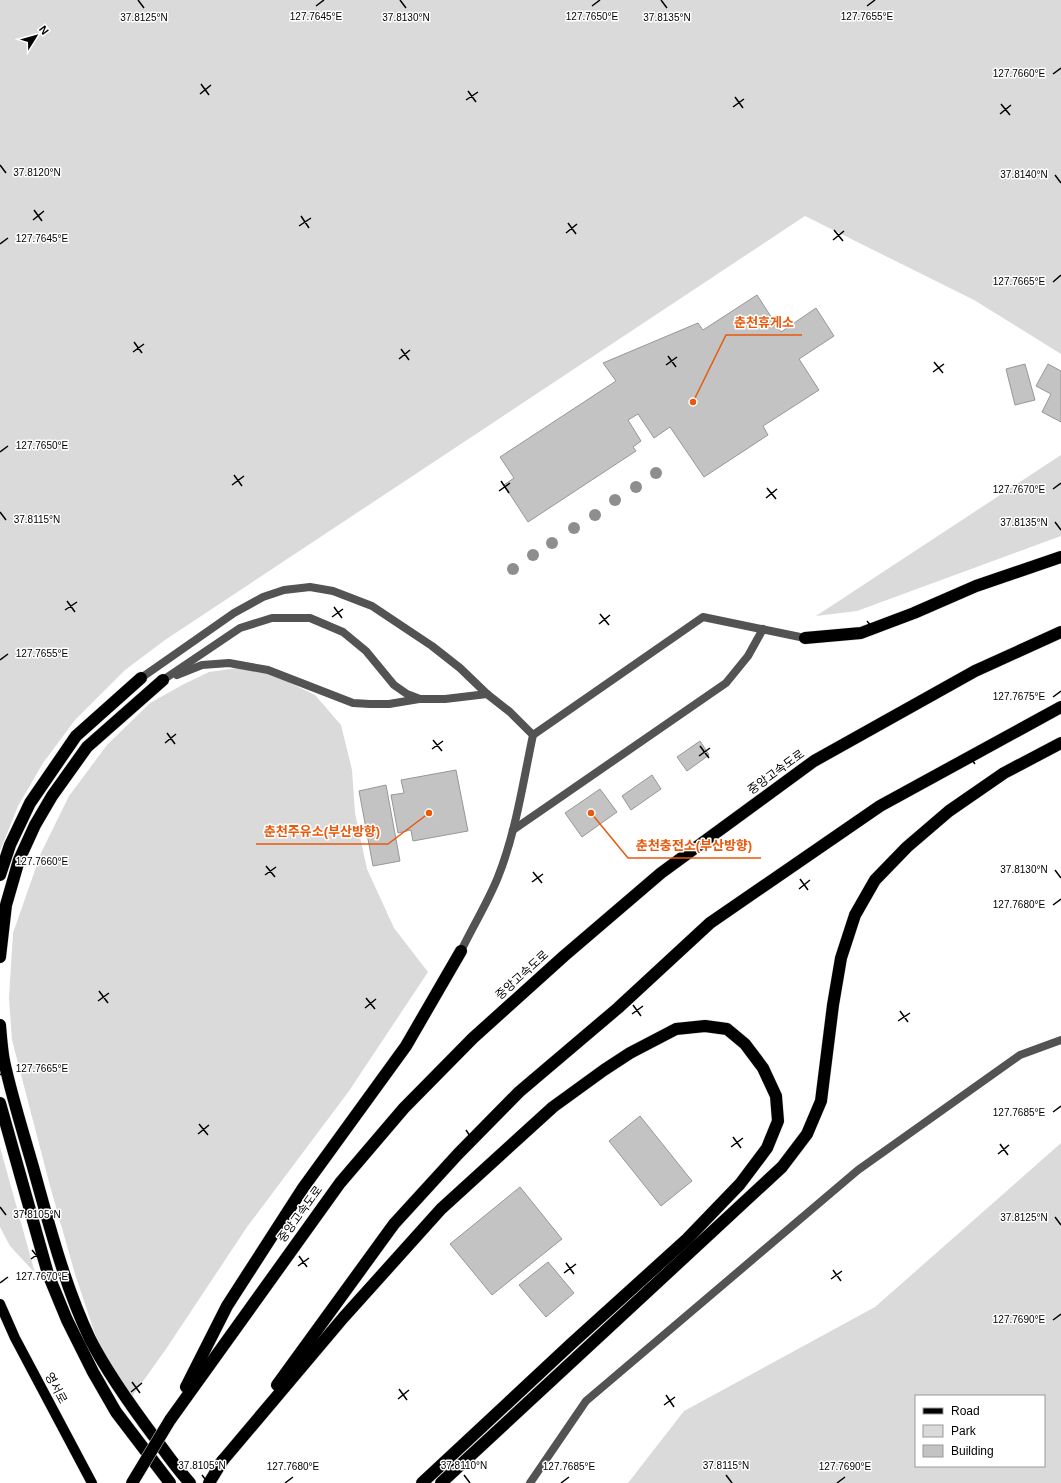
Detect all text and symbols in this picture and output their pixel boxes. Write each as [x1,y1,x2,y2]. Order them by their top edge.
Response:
text: 127.7645°E [290,11,343,22]
text: 127.7650°E [566,11,619,22]
text: 127.7655°E [841,11,894,22]
text: 37.8125°N [120,12,168,23]
text: 37.8130°N [382,12,430,23]
text: 37.8135°N [643,12,691,23]
north arrow [16,16,56,56]
text: N [37,23,51,37]
text: 127.7660°E [993,68,1046,79]
text: 37.8120°N [13,167,61,178]
text: 37.8140°N [1000,169,1048,180]
text: 127.7645°E [16,233,69,244]
text: 127.7665°E [993,276,1046,287]
callout: 춘천휴게소 [726,310,802,335]
text: 춘천휴게소 [734,315,794,330]
text: 127.7650°E [16,440,69,451]
text: 127.7670°E [993,484,1046,495]
text: 37.8115°N [14,514,60,525]
text: 37.8135°N [1000,517,1048,528]
text: 127.7655°E [16,648,69,659]
text: 127.7675°E [993,691,1046,702]
street label: 중앙고속도로 [745,747,807,797]
callout: 춘천주유소(부산방향) [256,819,388,844]
text: 춘천주유소(부산방향) [264,824,380,839]
callout: 춘천충전소(부산방향) [628,833,761,858]
text: 춘천충전소(부산방향) [636,838,752,853]
text: 127.7660°E [16,856,69,867]
text: 37.8130°N [1000,864,1048,875]
text: 127.7680°E [993,899,1046,910]
street label: 중앙고속도로 [493,948,551,1002]
text: 127.7665°E [16,1063,69,1074]
text: 127.7685°E [993,1107,1046,1118]
street label: 중앙고속도로 [275,1183,325,1245]
text: 37.8105°N [13,1209,61,1220]
text: 37.8125°N [1000,1212,1048,1223]
text: 127.7670°E [16,1271,69,1282]
text: 127.7690°E [993,1314,1046,1325]
street label: 영서로 [42,1370,70,1406]
legend [915,1395,1045,1467]
text: Road [951,1404,980,1418]
text: Park [951,1424,977,1438]
text: Building [951,1444,994,1458]
text: 37.8105°N [178,1460,226,1471]
text: 37.8110°N [441,1460,487,1471]
text: 37.8115°N [703,1460,749,1471]
text: 127.7680°E [267,1461,320,1472]
text: 127.7685°E [543,1461,596,1472]
text: 127.7690°E [819,1461,872,1472]

